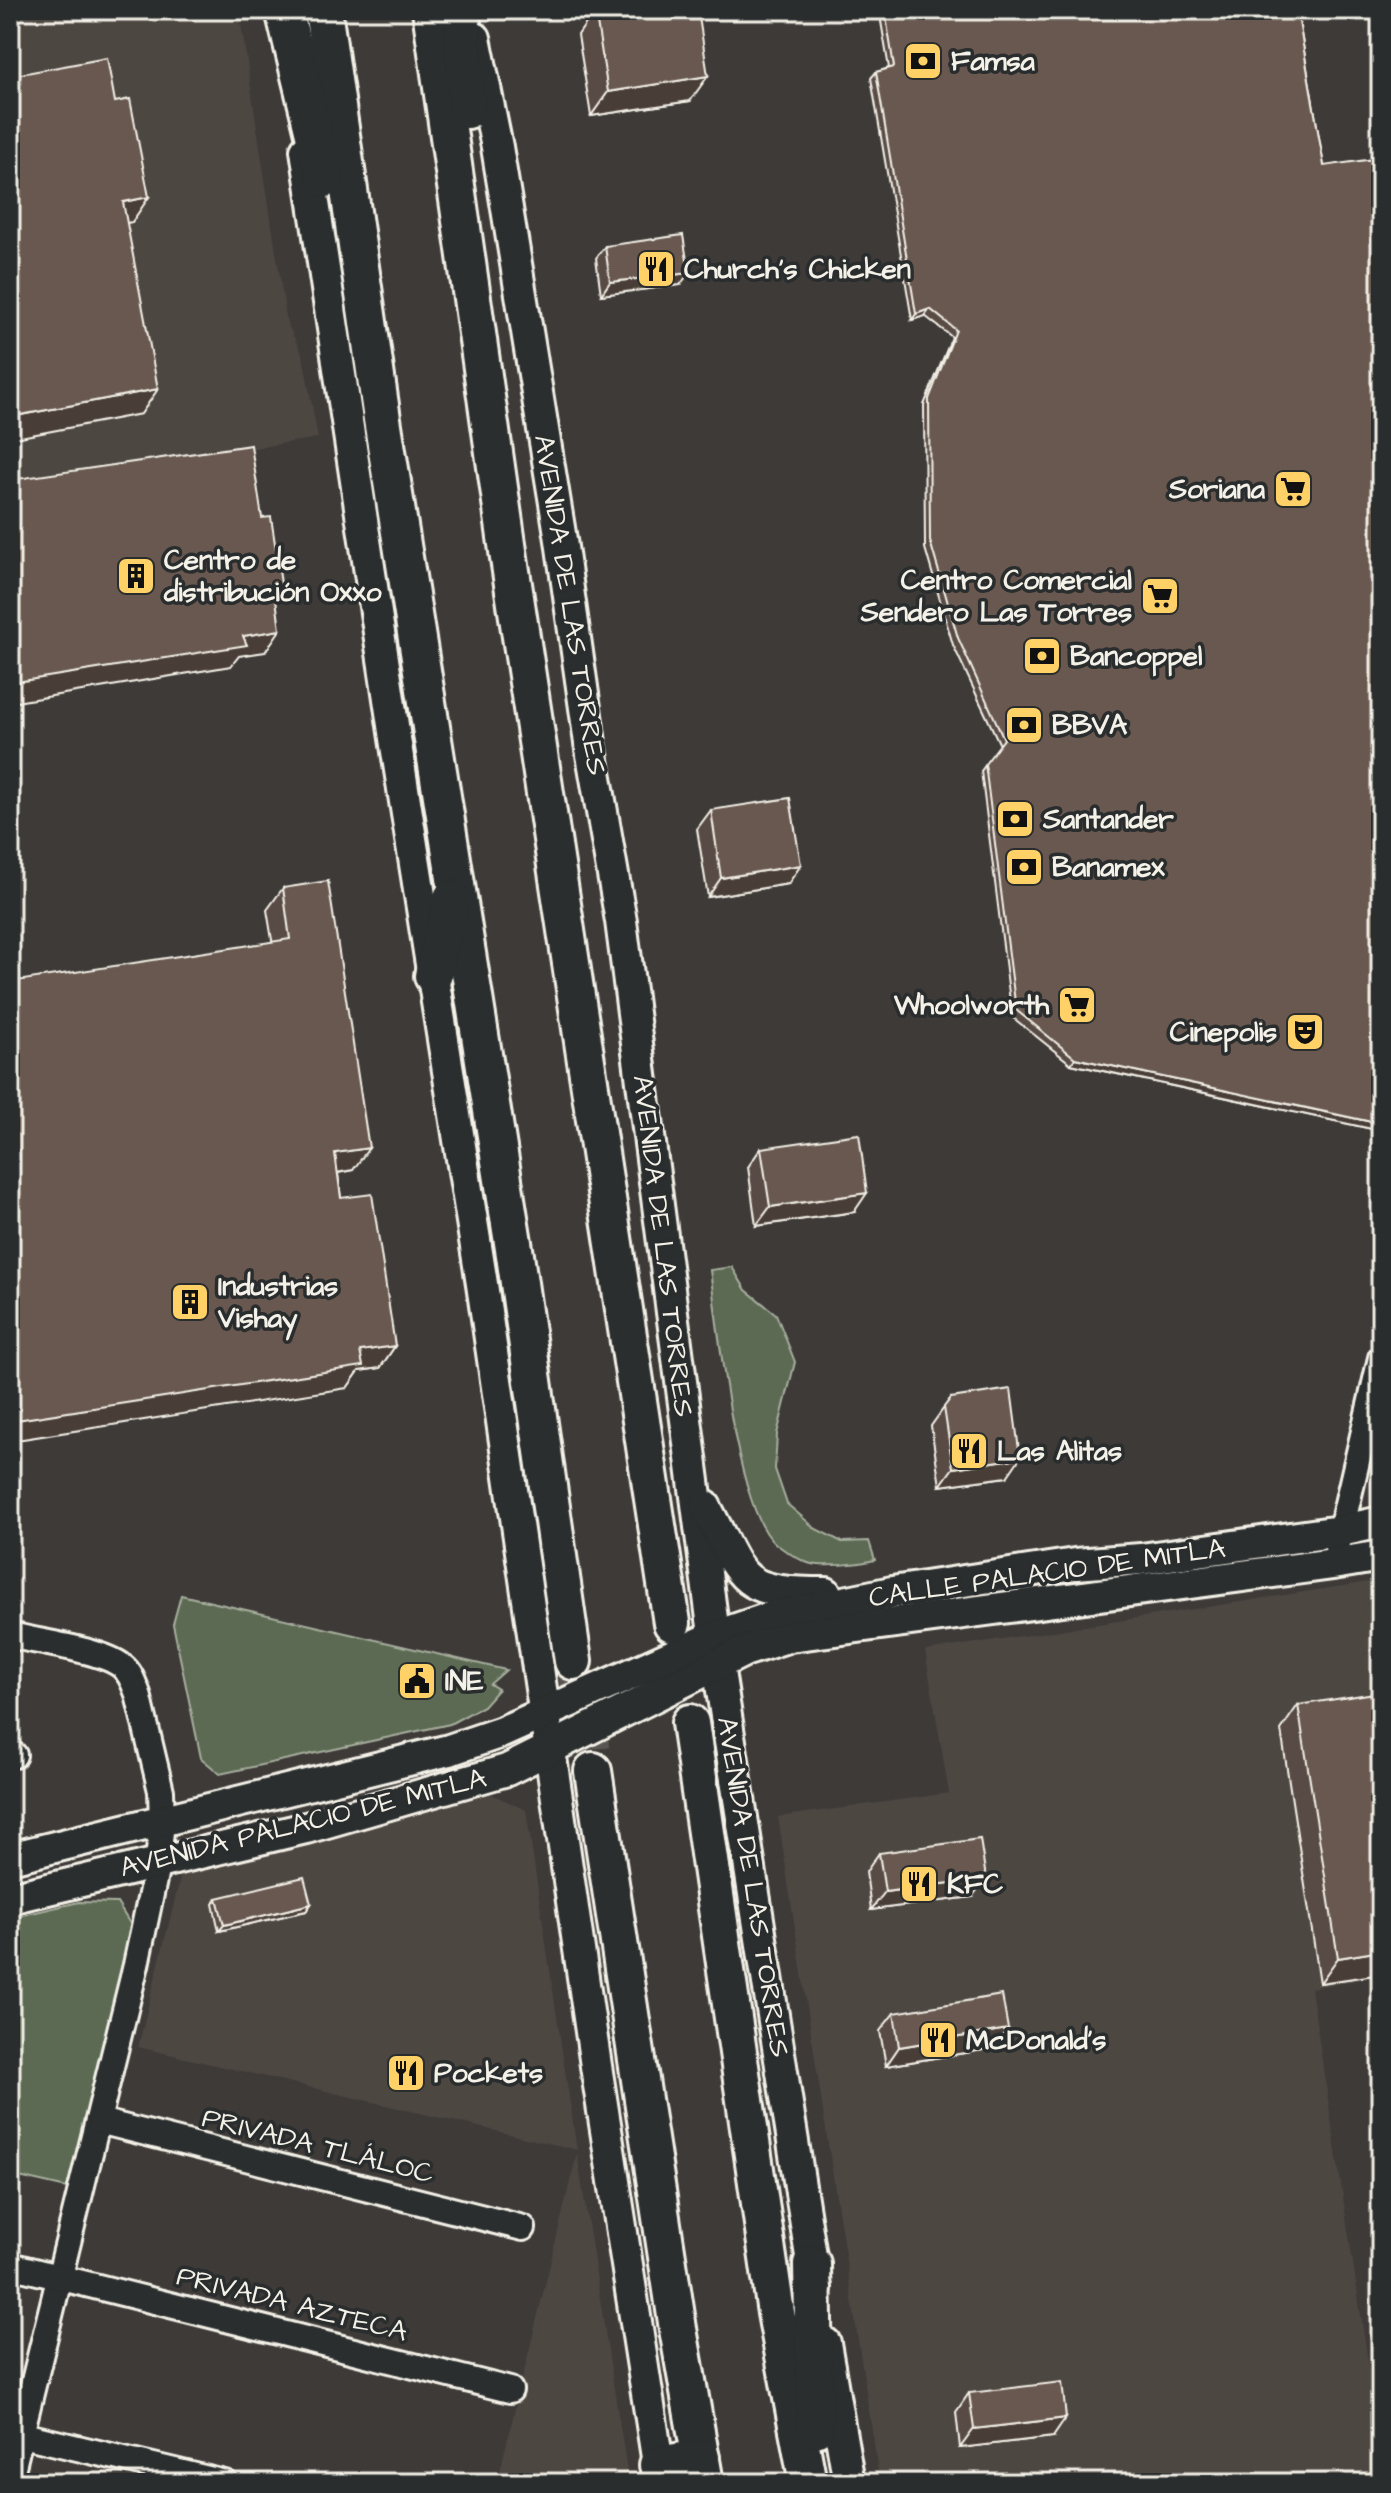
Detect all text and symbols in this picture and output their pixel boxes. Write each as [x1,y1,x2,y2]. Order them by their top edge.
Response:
bank icon: Famsa [902,40,944,82]
place label: Famsa [951,42,1035,81]
restaurant icon: Church's Chicken [635,248,677,290]
place label: Church's Chicken [684,250,911,289]
street label: AVENIDA DE LAS TORRES [524,432,616,778]
supermarket icon: Soriana [1272,468,1314,510]
place label: Soriana [1168,470,1266,509]
place label: Centro de distribución Oxxo [163,541,382,612]
building icon: Centro de distribución Oxxo [115,555,157,597]
place label: Centro Comercial Sendero Las Torres [860,561,1132,632]
supermarket icon: Centro Comercial Sendero Las Torres [1139,575,1181,617]
bank icon: Bancoppel [1021,635,1063,677]
place label: Bancoppel [1070,637,1202,677]
bank icon: BBVA [1003,704,1045,746]
place label: BBVA [1052,706,1128,745]
bank icon: Santander [994,798,1036,840]
place label: Santander [1042,800,1174,839]
bank icon: Banamex [1003,846,1045,888]
place label: Banamex [1052,848,1165,887]
supermarket icon: Whoolworth [1056,984,1098,1026]
place label: Whoolworth [893,986,1050,1025]
theatre icon: Cinepolis [1284,1011,1326,1053]
place label: Cinepolis [1170,1013,1277,1053]
street label: AVENIDA DE LAS TORRES [623,1073,703,1419]
place label: Industrias Vishay [217,1267,338,1341]
building icon: Industrias Vishay [169,1281,211,1323]
restaurant icon: Las Alitas [948,1430,990,1472]
place label: Las Alitas [997,1432,1122,1471]
street label: CALLE PALACIO DE MITLA [866,1529,1228,1617]
public building icon: INE [396,1660,438,1702]
place label: INE [445,1662,484,1701]
street label: AVENIDA DE LAS TORRES [707,1714,799,2060]
street label: AVENIDA PALACIO DE MITLA [116,1759,490,1887]
restaurant icon: KFC [898,1863,940,1905]
place label: KFC [947,1865,1003,1904]
restaurant icon: McDonald's [917,2019,959,2061]
place label: McDonald's [966,2021,1106,2060]
restaurant icon: Pockets [385,2052,427,2094]
place label: Pockets [434,2054,543,2093]
street label: PRIVADA TLÁLOC [198,2098,438,2194]
street label: PRIVADA AZTECA [173,2256,412,2352]

